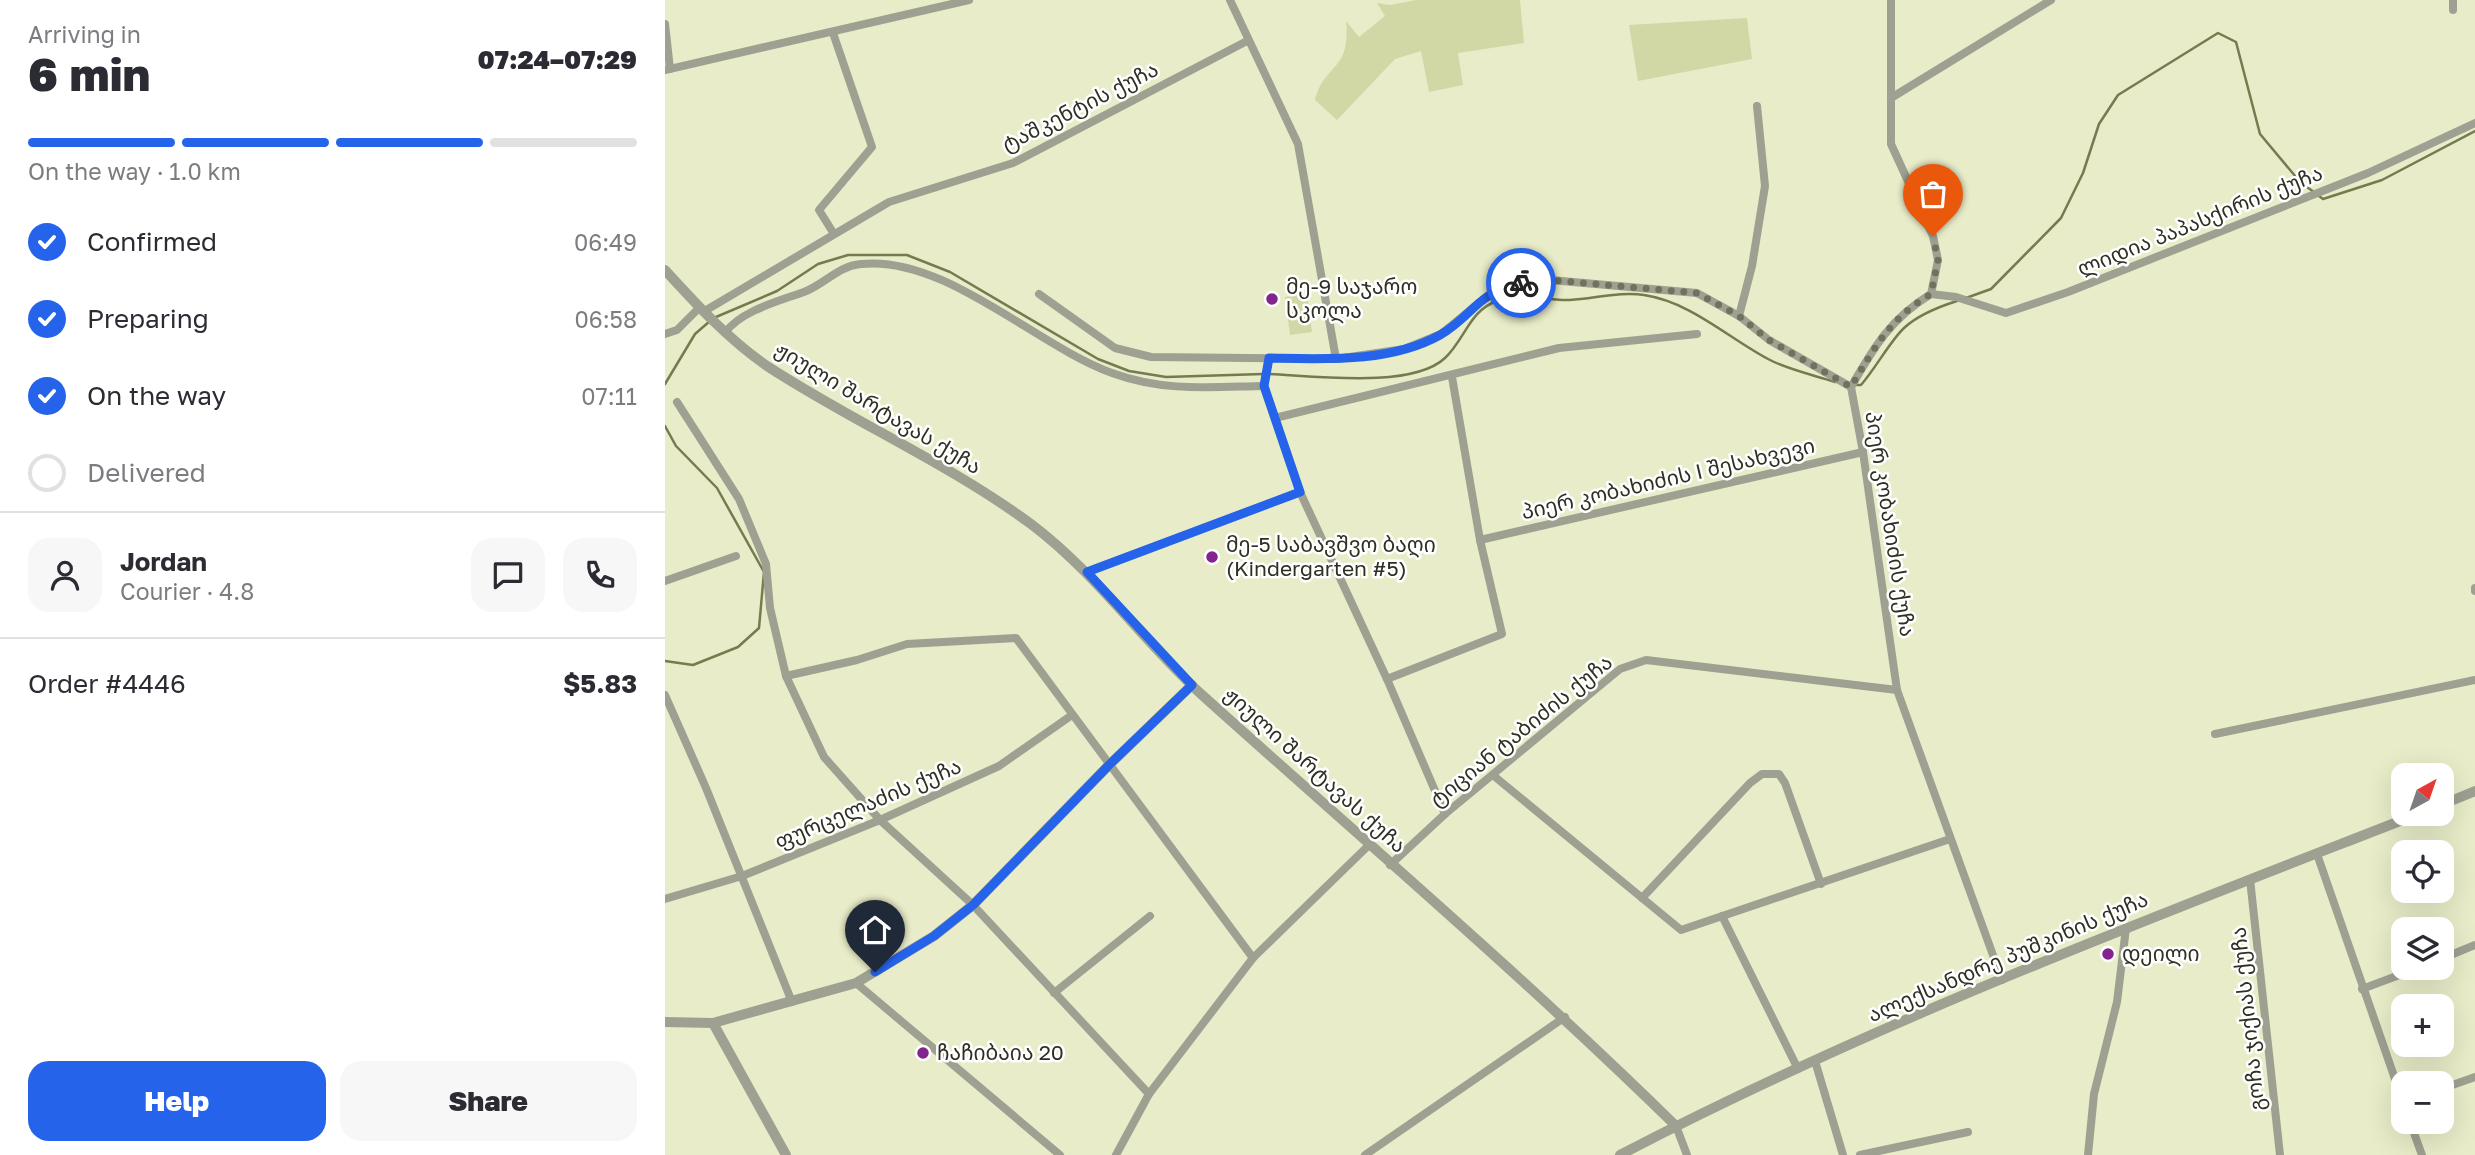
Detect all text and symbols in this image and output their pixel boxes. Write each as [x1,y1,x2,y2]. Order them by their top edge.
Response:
text: Arriving in [28,20,141,48]
text: 07:24–07:29 [478,44,637,75]
text: 6 min [28,46,150,101]
street label: ტაშკენტის ქუჩა [997,55,1162,157]
text: On the way · 1.0 km [28,157,241,185]
street label: ლიდია პაპასქირის ქუჩა [2073,159,2326,282]
pin [1903,164,1963,236]
icon: bag [1914,175,1952,213]
icon: check [28,223,66,261]
text: Confirmed [87,226,217,257]
text: 06:49 [574,228,637,256]
courier [1486,248,1556,318]
icon: bike [1502,264,1540,302]
place label: მე-9 საჯარო სკოლა [1286,273,1417,324]
marker: მე-9 საჯარო სკოლა [1264,291,1280,307]
icon: check [28,300,66,338]
text: Preparing [87,303,209,334]
text: 06:58 [575,305,637,333]
street label: ჟიული შარტავას ქუჩა [770,335,987,480]
icon: check [28,377,66,415]
text: On the way [87,380,226,411]
text: 07:11 [581,382,637,410]
street label: პიერ კობახიძის ქუჩა [1860,409,1922,638]
street label: პიერ კობახიძის I შესახვევი [1518,432,1817,524]
text: Delivered [87,457,206,488]
place label: მე-5 საბავშვო ბაღი (Kindergarten #5) [1226,531,1436,581]
button: person [28,538,102,612]
button: chat [471,538,545,612]
button: phone [563,538,637,612]
text: Jordan [120,546,207,577]
marker: მე-5 საბავშვო ბაღი (Kindergarten #5) [1204,549,1220,565]
text: Courier · 4.8 [120,577,254,605]
street label: ტიციან ტაბიძის ქუჩა [1424,648,1617,812]
text: Order #4446 [28,668,186,699]
text: $5.83 [563,668,637,699]
street label: ჟიული შარტავას ქუჩა [1218,681,1412,859]
street label: ფურცელაძის ქუჩა [770,752,965,855]
north arrow [2391,763,2453,826]
map controls [2391,763,2454,1134]
button: locate [2391,840,2454,903]
street label: ალექსანდრე პუშკინის ქუჩა [1864,885,2152,1028]
pin [845,900,905,972]
icon: home [856,911,894,949]
button: layers [2391,917,2454,980]
street label: გოჩა ჯიქიას ქუჩა [2224,926,2270,1112]
place label: დეილი [2122,940,2200,967]
marker: დეილი [2100,946,2116,962]
button: + [2391,994,2454,1057]
place label: ჩაჩიბაია 20 [937,1039,1064,1065]
marker: ჩაჩიბაია 20 [915,1045,931,1061]
button: Help [28,1061,326,1141]
button: Share [340,1061,637,1141]
button: − [2391,1071,2454,1134]

